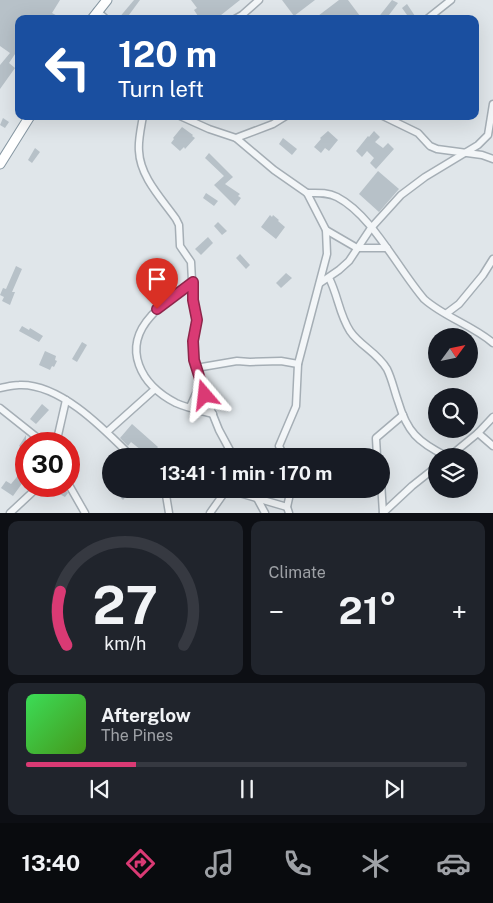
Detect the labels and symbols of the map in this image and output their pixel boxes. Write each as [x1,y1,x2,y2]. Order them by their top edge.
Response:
pin [136,258,178,309]
north arrow [428,328,478,378]
position arrow [178,368,230,420]
speed limit sign: 30 [15,432,80,497]

